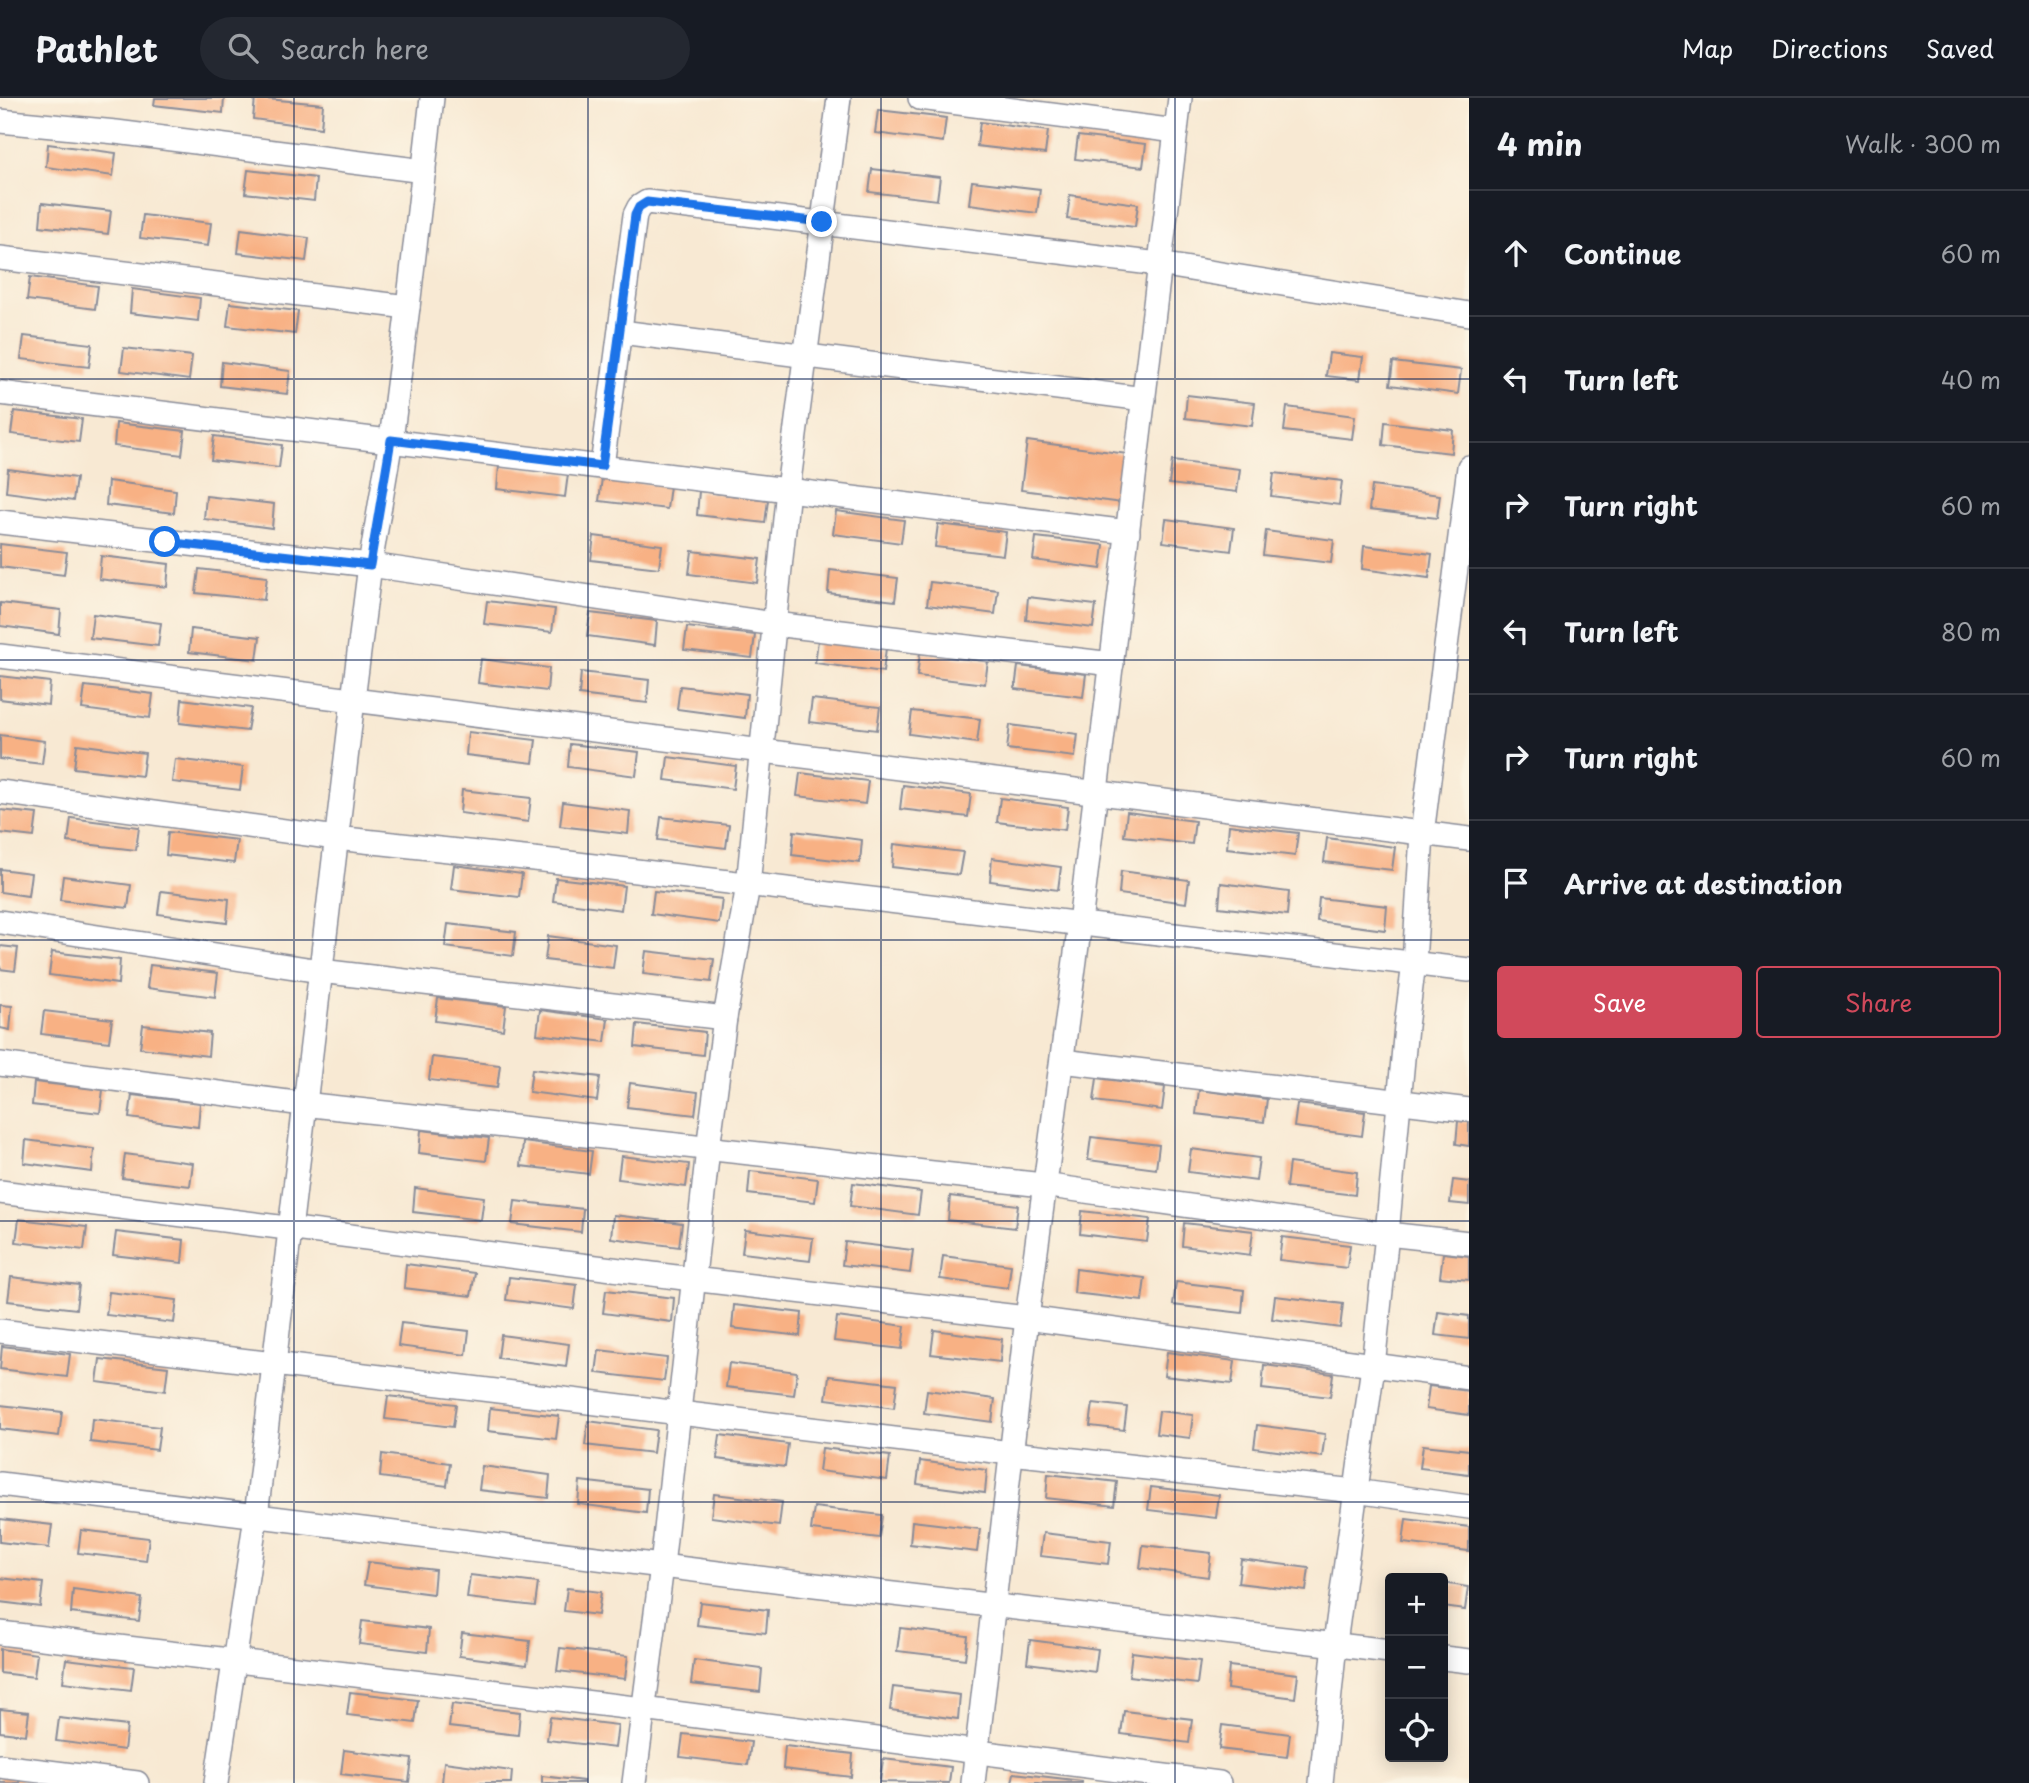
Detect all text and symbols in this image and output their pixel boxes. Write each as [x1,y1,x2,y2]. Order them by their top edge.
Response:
search box [200,17,690,80]
text: Pathlet [35,23,158,73]
icon: search [224,29,262,67]
text: Search here [280,29,429,68]
text: Map [1682,30,1733,66]
text: Directions [1771,30,1888,66]
text: Saved [1926,30,1994,66]
text: 4 min [1497,121,1583,166]
text: Walk · 300 m [1845,126,2001,161]
route end [806,206,837,237]
icon: ahead [1497,234,1535,272]
text: Continue [1564,234,1681,273]
text: 60 m [1941,236,2001,271]
icon: left [1497,360,1535,398]
text: Turn left [1564,360,1679,399]
text: 40 m [1941,362,2001,397]
icon: right [1497,486,1535,524]
text: Turn right [1564,486,1698,525]
text: 60 m [1941,488,2001,523]
route start [149,526,180,557]
icon: left [1497,612,1535,650]
text: Turn left [1564,612,1679,651]
text: 80 m [1941,614,2001,649]
icon: right [1497,738,1535,776]
text: Turn right [1564,738,1698,777]
text: 60 m [1941,740,2001,775]
icon: arrive [1497,864,1535,902]
text: Arrive at destination [1564,864,1843,903]
button: Save [1497,966,1742,1038]
button: Share [1756,966,2001,1038]
map controls [1385,1573,1448,1762]
button: + [1385,1573,1448,1636]
button: − [1385,1636,1448,1699]
button: locate [1385,1699,1448,1762]

